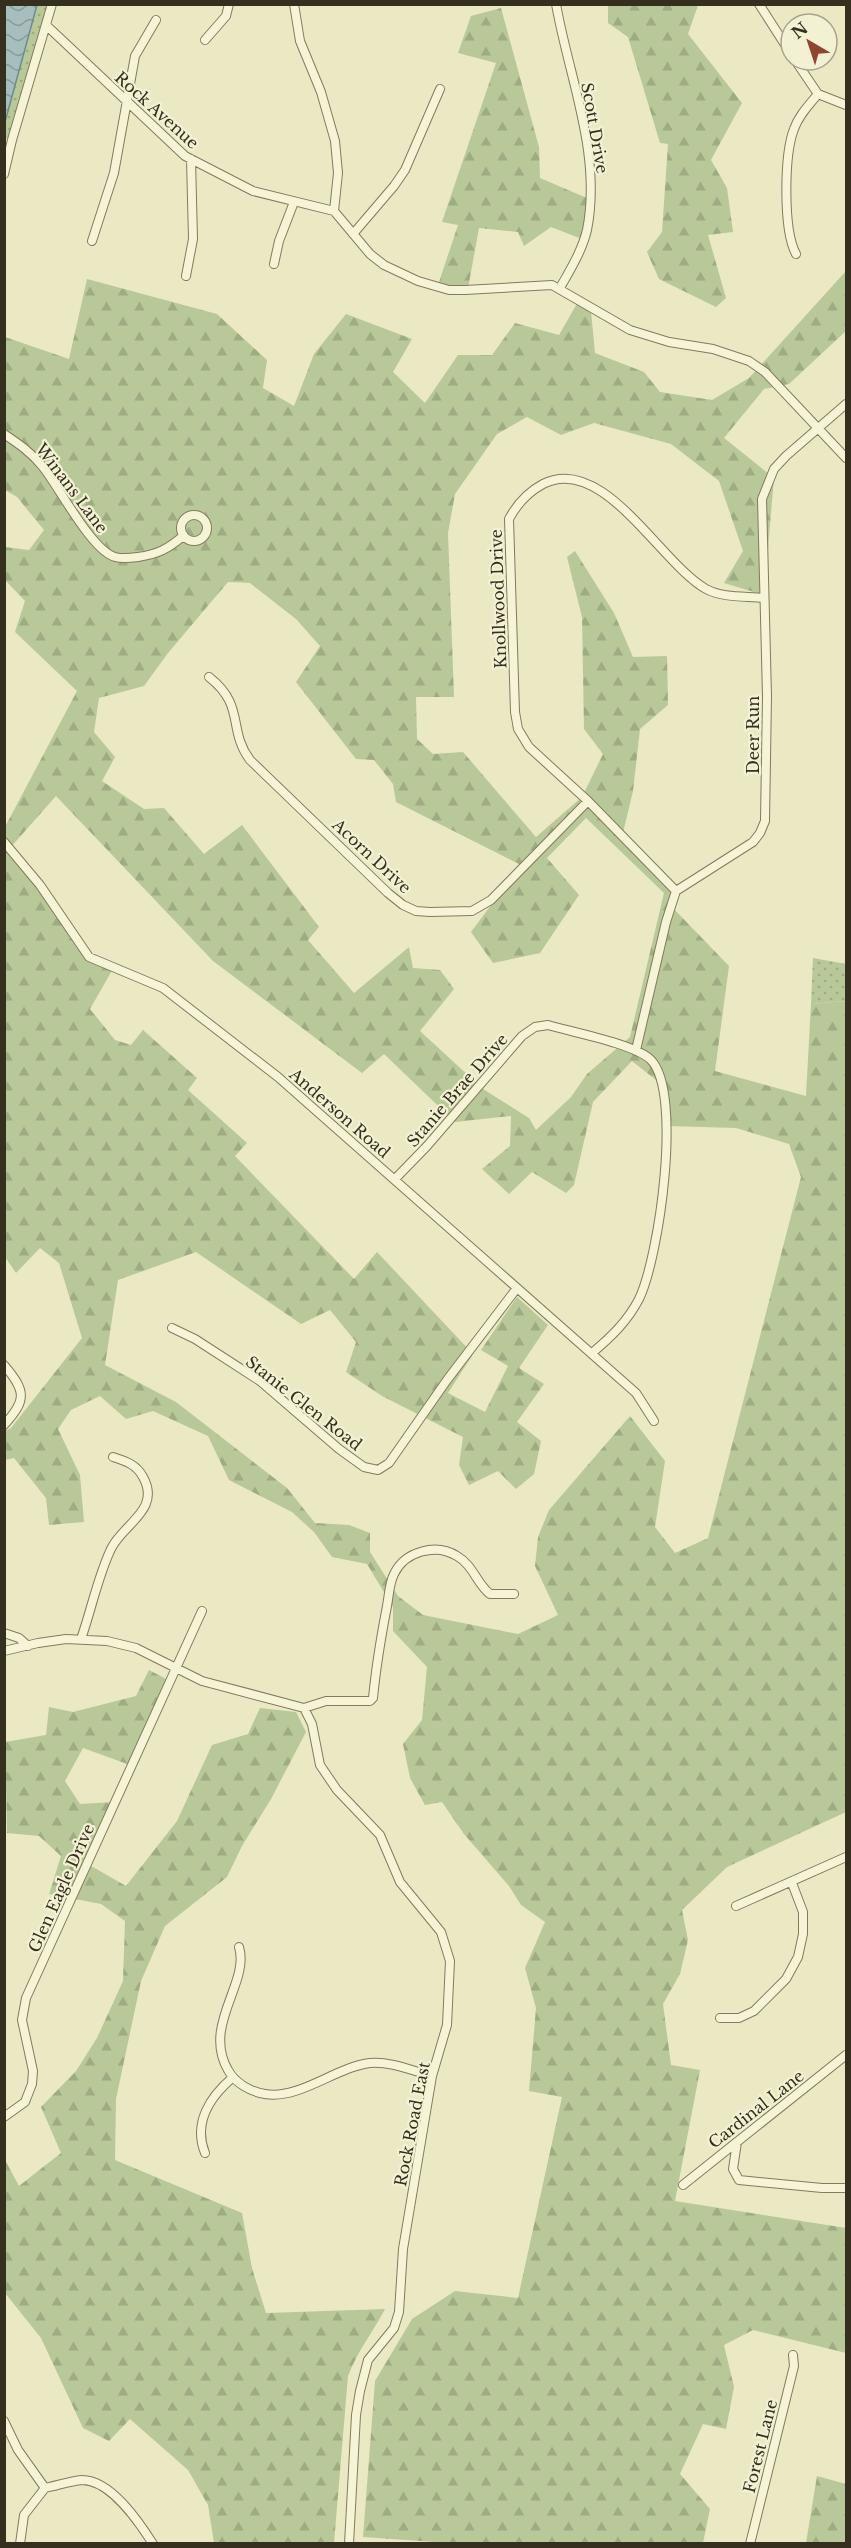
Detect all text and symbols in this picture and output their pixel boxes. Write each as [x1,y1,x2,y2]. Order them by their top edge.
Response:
north arrow [779,12,839,72]
text: N [787,18,812,43]
street label: Rock Avenue [111,67,203,153]
street label: Scott Drive [577,81,613,175]
street label: Winans Lane [31,438,112,537]
street label: Knollwood Drive [486,529,510,669]
street label: Deer Run [743,696,763,774]
street label: Acorn Drive [328,814,415,897]
street label: Stanie Brae Drive [402,1029,512,1151]
street label: Anderson Road [285,1063,395,1162]
street label: Stanie Glen Road [242,1351,366,1455]
street label: Glen Eagle Drive [24,1821,98,1955]
street label: Rock Road East [390,2060,434,2188]
street label: Cardinal Lane [704,2065,808,2153]
street label: Forest Lane [739,2397,781,2495]

